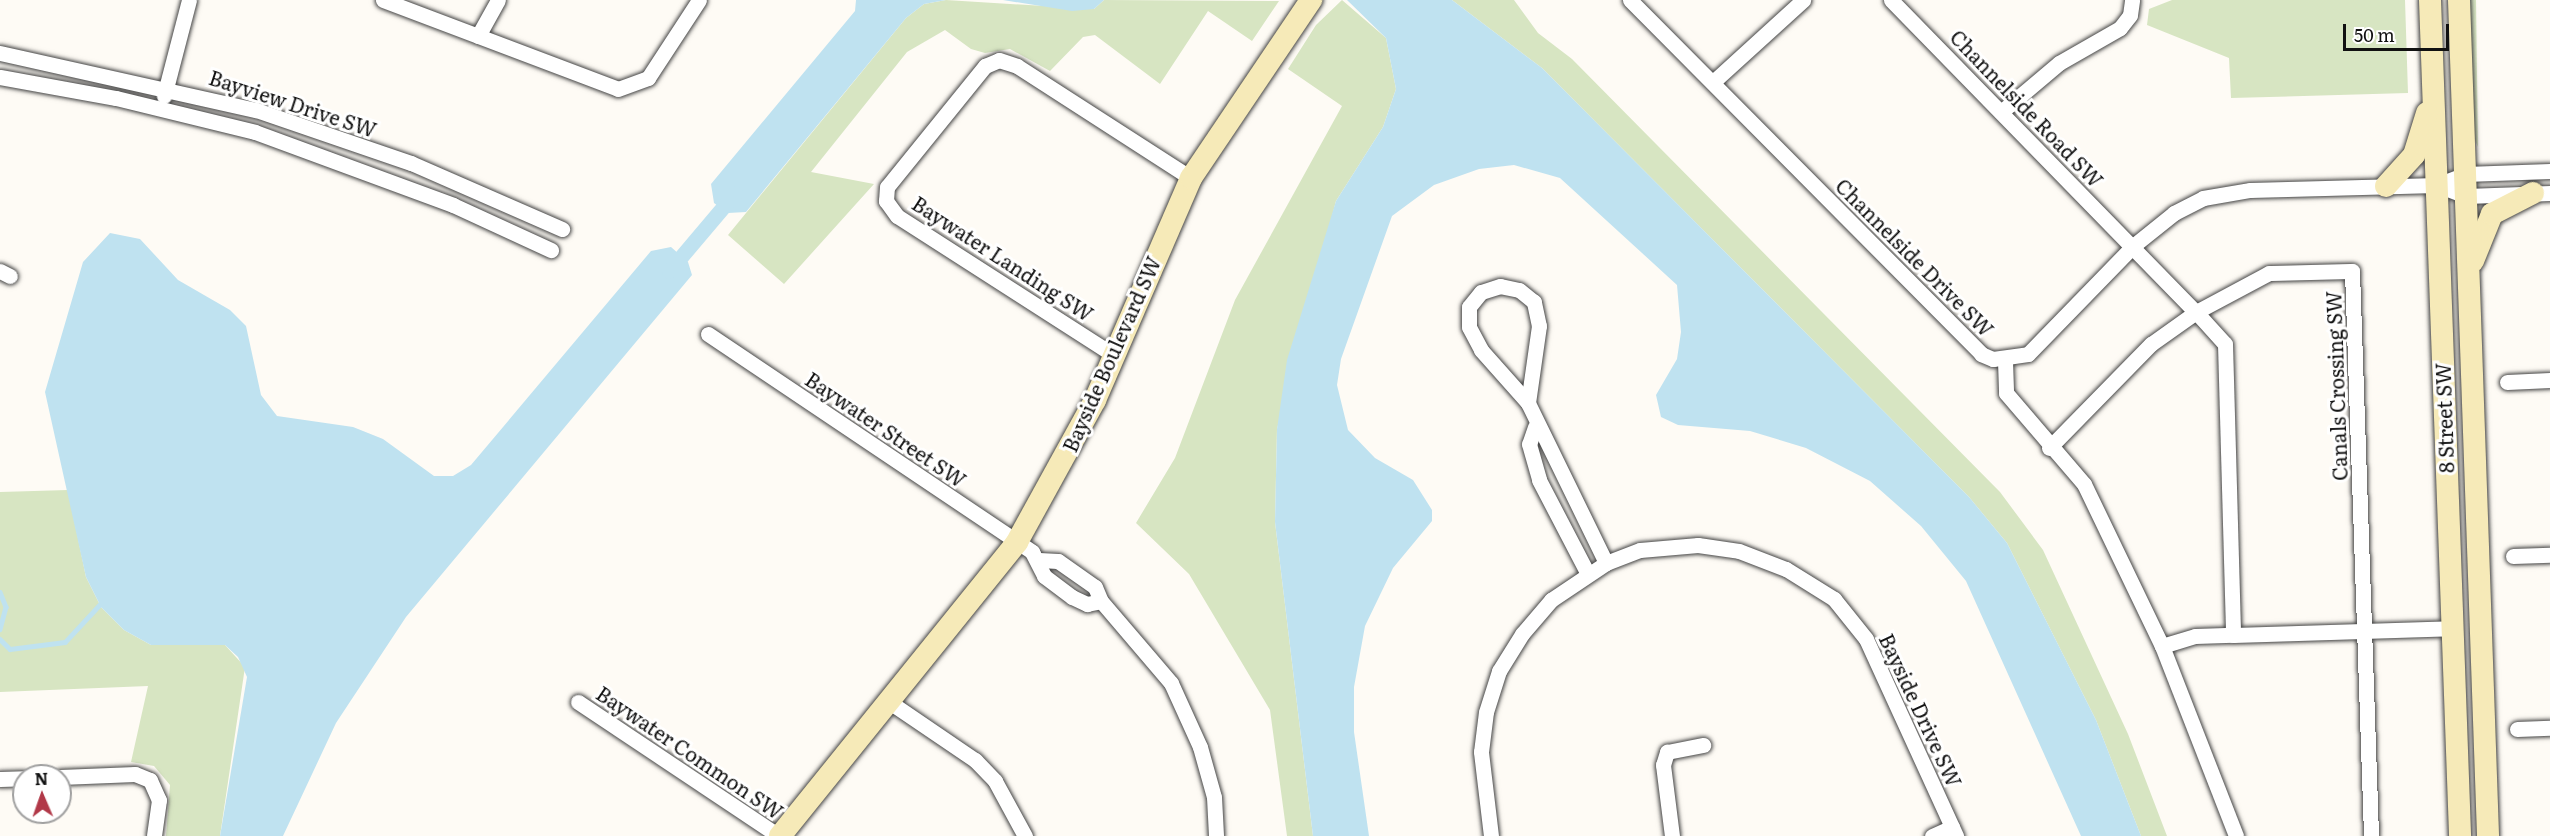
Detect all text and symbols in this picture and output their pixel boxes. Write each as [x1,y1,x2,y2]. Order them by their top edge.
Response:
scale bar [2346,12,2452,50]
text: 50 m [2354,21,2395,48]
street label: Channelside Road SW [1946,25,2108,191]
street label: Bayview Drive SW [206,65,380,141]
street label: Channelside Drive SW [1831,173,1999,341]
street label: Baywater Landing SW [908,191,1098,325]
street label: Bayside Boulevard SW [1057,253,1165,455]
street label: Canals Crossing SW [2321,291,2351,481]
street label: 8 Street SW [2430,363,2458,473]
street label: Baywater Street SW [801,366,971,492]
street label: Bayside Drive SW [1875,630,1967,790]
street label: Baywater Common SW [592,681,788,823]
north arrow [12,764,72,824]
text: N [34,766,49,790]

